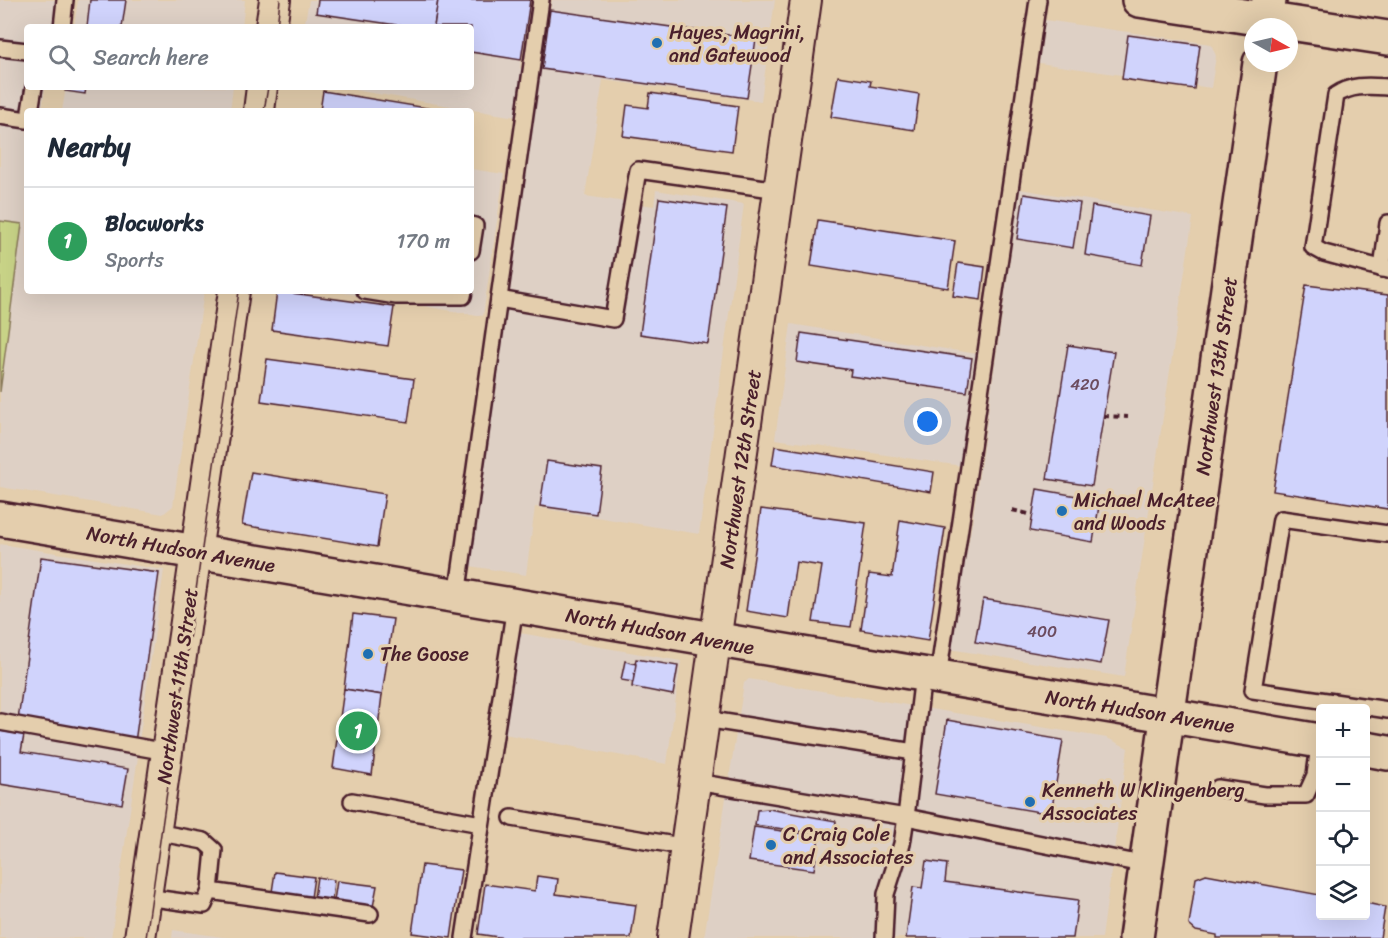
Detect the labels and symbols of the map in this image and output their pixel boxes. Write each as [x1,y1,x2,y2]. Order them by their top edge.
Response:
place label: Hayes, Magrini, and Gatewood [669,15,806,73]
north arrow [1244,18,1298,72]
marker: Hayes, Magrini, and Gatewood [650,36,664,50]
street label: Northwest 13th Street [1185,274,1248,478]
street label: Northwest 12th Street [709,367,772,571]
house number: 420 [1070,370,1100,399]
your location [913,407,942,436]
place label: Michael McAtee and Woods [1074,483,1216,541]
marker: Michael McAtee and Woods [1055,504,1069,518]
street label: North Hudson Avenue [84,516,278,583]
street label: Northwest 11th Street [146,585,209,786]
street label: North Hudson Avenue [563,598,757,665]
house number: 400 [1027,617,1057,646]
place label: The Goose [380,637,469,672]
marker: The Goose [361,647,375,661]
street label: North Hudson Avenue [1043,679,1237,744]
pin: 1 [338,708,378,754]
place label: Kenneth W Klingenberg Associates [1041,773,1245,831]
marker: Kenneth W Klingenberg Associates [1023,795,1037,809]
place label: C Craig Cole and Associates [783,817,914,875]
marker: C Craig Cole and Associates [764,838,778,852]

